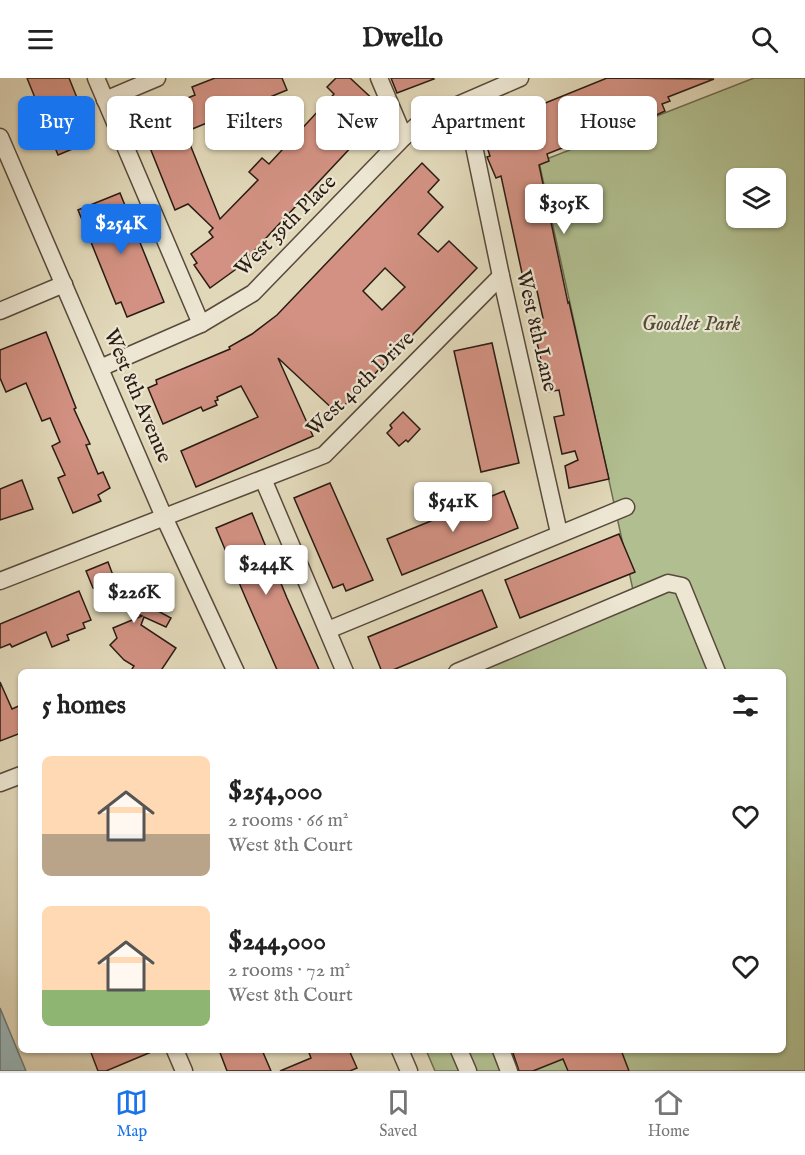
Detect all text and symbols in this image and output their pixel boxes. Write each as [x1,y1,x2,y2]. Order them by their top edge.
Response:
text: Dwello [362,22,443,56]
icon: menu [24,23,57,56]
icon: search [748,23,781,56]
chip: Buy [18,96,95,150]
chip: Rent [107,96,193,150]
chip: Filters [205,96,304,150]
chip: New [316,96,399,150]
chip: Apartment [411,96,546,150]
chip: House [558,96,657,150]
map controls [726,168,786,228]
button: layers [726,168,786,228]
street label: West 39th Place [229,169,343,283]
pin: $305K [522,184,606,235]
text: $305K [539,191,589,216]
pin: $254K [79,204,163,255]
text: $254K [95,211,147,236]
street label: West 8th Lane [509,268,563,395]
park label: Goodlet Park [642,311,741,338]
street label: West 8th Avenue [97,325,178,467]
street label: West 40th Drive [301,325,421,442]
pin: $541K [411,482,495,533]
text: $541K [428,489,478,514]
pin: $244K [224,545,308,596]
text: $244K [239,552,293,577]
pin: $226K [92,573,176,624]
text: $226K [108,580,160,605]
text: 5 homes [42,689,126,722]
icon: filters [729,689,762,722]
text: $254,000 [228,775,323,808]
icon: home [90,780,162,852]
icon: heart [729,800,762,833]
text: 2 rooms · 66 m² [228,808,349,833]
text: West 8th Court [228,833,353,858]
text: $244,000 [228,925,326,958]
icon: home [90,930,162,1002]
icon: heart [729,950,762,983]
text: 2 rooms · 72 m² [228,958,350,983]
text: West 8th Court [228,983,353,1008]
tab: Map [115,1086,148,1142]
tab: Saved [379,1086,417,1142]
tab: Home [648,1086,690,1142]

